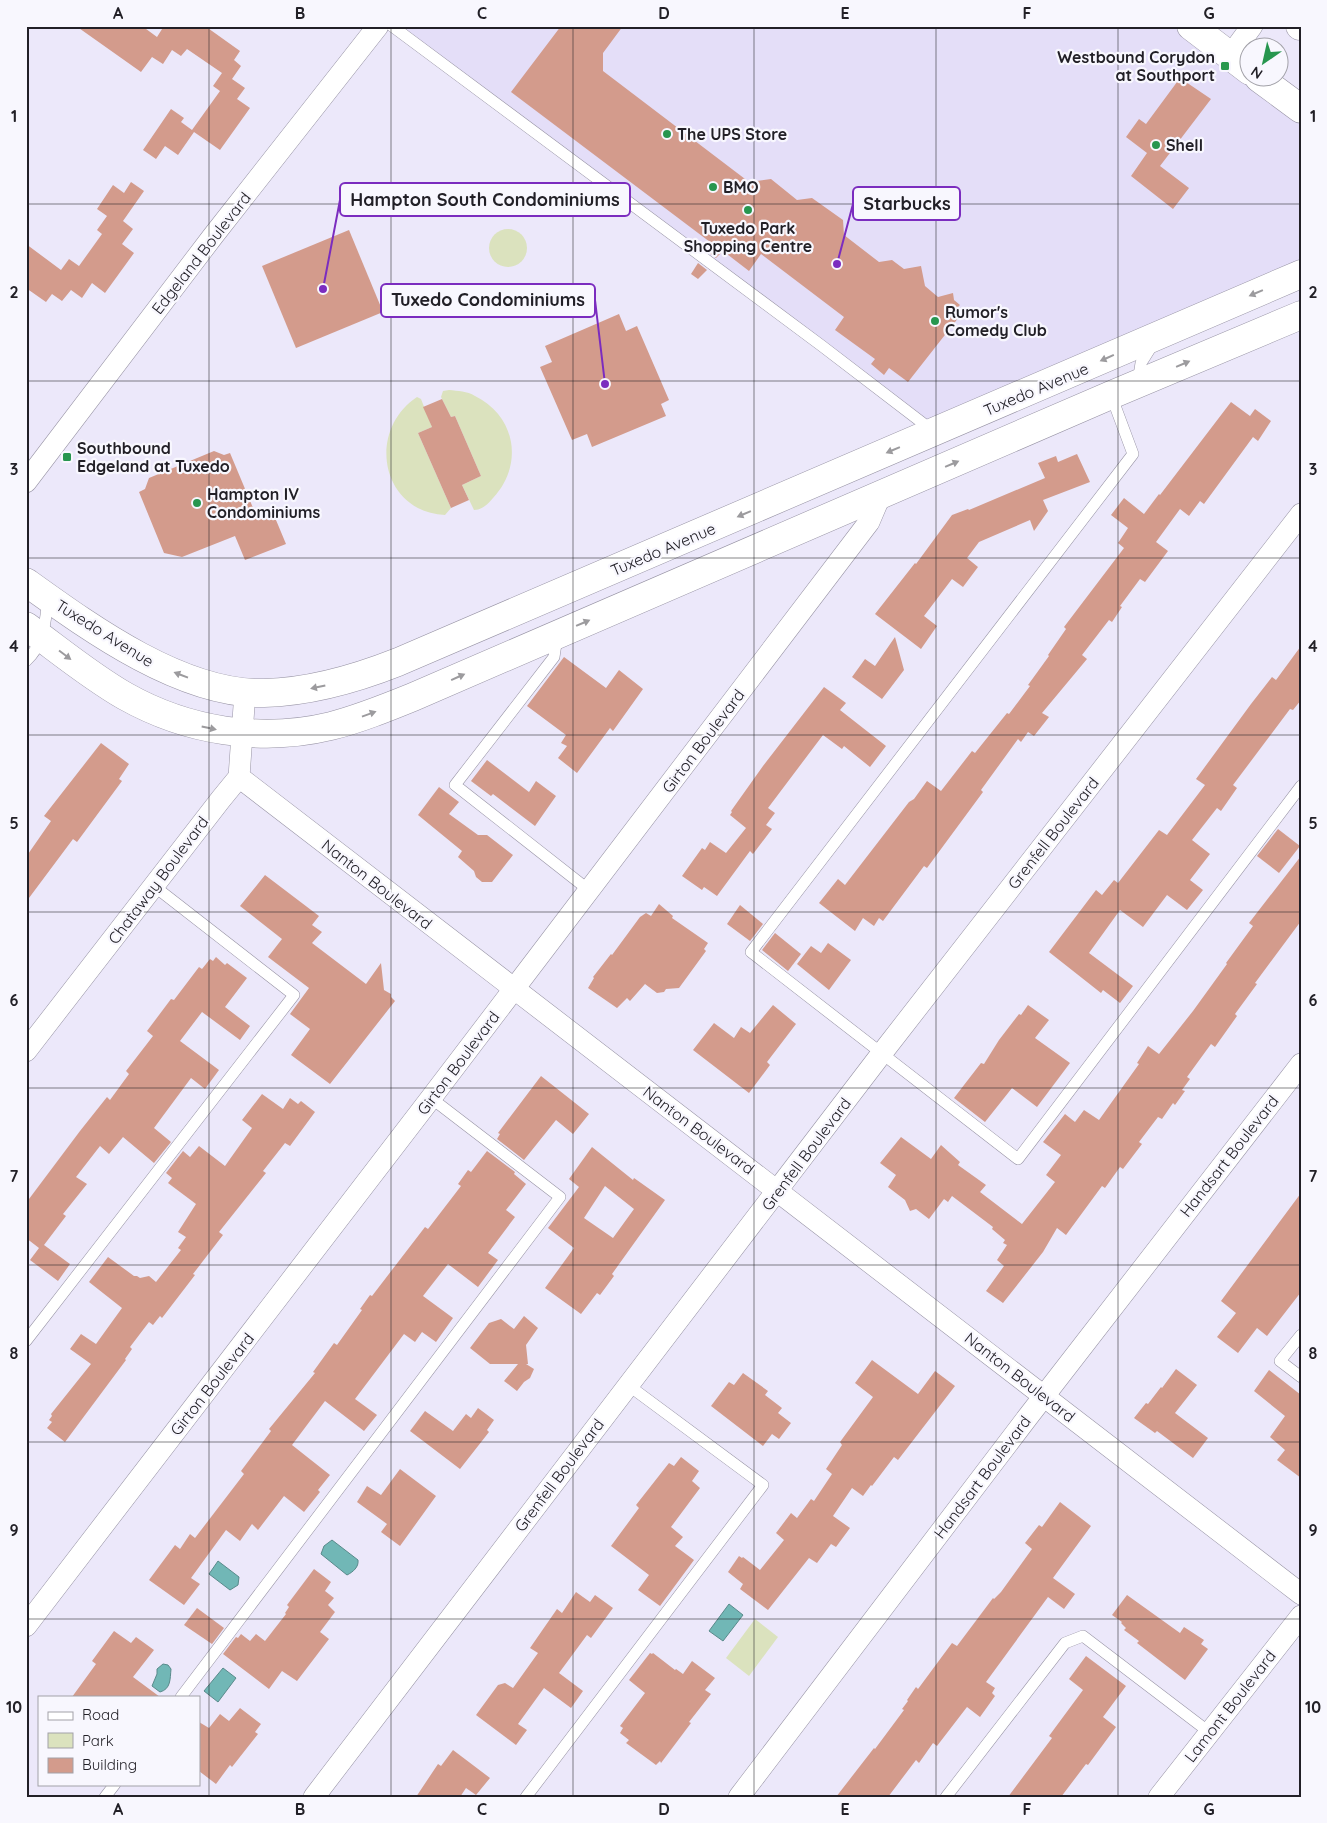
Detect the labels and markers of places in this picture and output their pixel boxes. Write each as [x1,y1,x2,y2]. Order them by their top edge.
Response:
place label: Westbound Corydon at Southport [1057,47,1215,85]
marker: Westbound Corydon at Southport [1219,60,1231,72]
place label: The UPS Store [677,124,787,144]
marker: The UPS Store [661,128,673,140]
place label: Shell [1166,135,1203,155]
marker: Shell [1150,139,1162,151]
place label: BMO [723,177,759,197]
marker: BMO [707,181,719,193]
callout: Hampton South Condominiums [340,183,630,216]
callout: Starbucks [853,187,960,220]
marker: Tuxedo Park Shopping Centre [742,204,754,216]
place label: Tuxedo Park Shopping Centre [684,218,812,256]
callout: Tuxedo Condominiums [381,284,595,317]
place label: Rumor's Comedy Club [945,302,1047,340]
marker: Rumor's Comedy Club [929,315,941,327]
place label: Southbound Edgeland at Tuxedo [77,438,230,476]
marker: Southbound Edgeland at Tuxedo [61,451,73,463]
place label: Hampton IV Condominiums [207,484,321,522]
marker: Hampton IV Condominiums [191,497,203,509]

